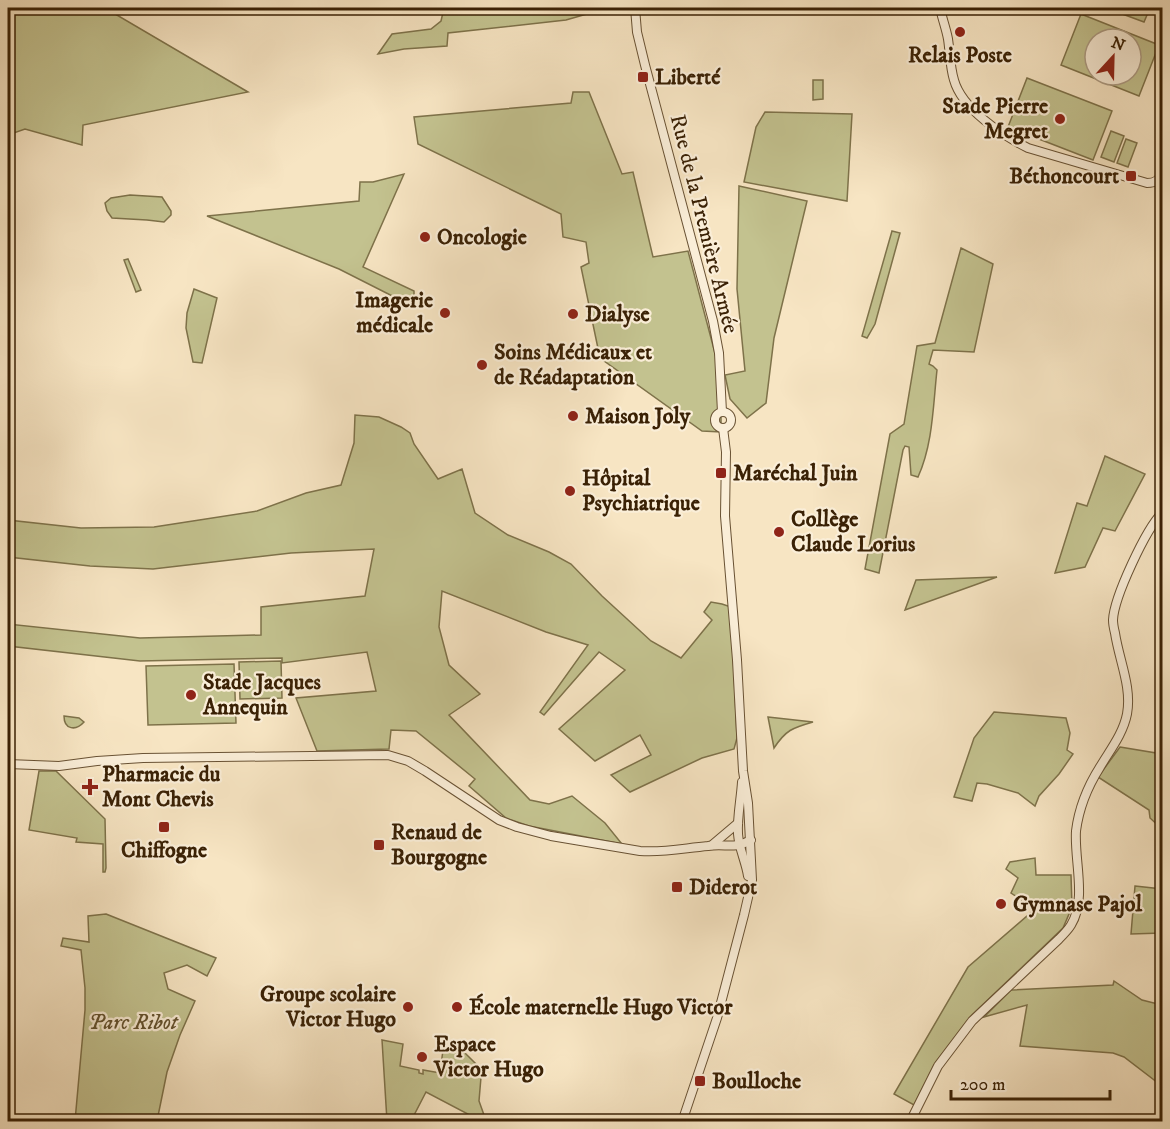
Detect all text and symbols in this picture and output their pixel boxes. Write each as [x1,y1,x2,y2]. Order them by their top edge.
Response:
marker: Relais Poste [953,25,967,39]
north arrow [1083,27,1143,87]
text: N [1108,32,1128,56]
place label: Relais Poste [908,42,1012,69]
place label: Liberté [655,64,721,91]
marker: Liberté [636,70,650,84]
place label: Stade Pierre Megret [942,93,1048,145]
street label: Rue de la Première Armée [664,112,744,336]
marker: Stade Pierre Megret [1053,112,1067,126]
place label: Béthoncourt [1009,163,1119,190]
marker: Béthoncourt [1124,169,1138,183]
place label: Oncologie [437,224,527,251]
marker: Oncologie [418,230,432,244]
place label: Imagerie médicale [355,287,433,339]
place label: Dialyse [585,301,650,328]
marker: Imagerie médicale [438,306,452,320]
marker: Dialyse [566,307,580,321]
place label: Soins Médicaux et de Réadaptation [494,339,652,391]
marker: Soins Médicaux et de Réadaptation [475,358,489,372]
place label: Maison Joly [585,403,691,430]
marker: Maison Joly [566,409,580,423]
place label: Maréchal Juin [733,460,858,487]
place label: Hôpital Psychiatrique [582,465,700,517]
marker: Maréchal Juin [714,466,728,480]
marker: Hôpital Psychiatrique [563,484,577,498]
place label: Collège Claude Lorius [791,506,916,558]
marker: Collège Claude Lorius [772,525,786,539]
place label: Stade Jacques Annequin [202,669,321,721]
marker: Stade Jacques Annequin [184,688,198,702]
place label: Pharmacie du Mont Chevis [102,761,221,813]
marker: Pharmacie du Mont Chevis [83,780,97,794]
place label: Renaud de Bourgogne [391,819,487,871]
marker: Chiffogne [157,820,171,834]
place label: Chiffogne [121,837,207,864]
marker: Renaud de Bourgogne [372,838,386,852]
place label: Diderot [689,874,757,901]
marker: Diderot [670,880,684,894]
place label: Gymnase Pajol [1013,891,1142,919]
marker: Gymnase Pajol [994,897,1008,911]
place label: Groupe scolaire Victor Hugo [260,981,396,1033]
place label: École maternelle Hugo Victor [469,993,733,1021]
marker: Groupe scolaire Victor Hugo [401,1000,415,1014]
marker: École maternelle Hugo Victor [450,1000,464,1014]
park label: Parc Ribot [88,1009,179,1036]
place label: Espace Victor Hugo [433,1031,544,1083]
marker: Espace Victor Hugo [415,1050,429,1064]
scale bar [951,1063,1110,1101]
place label: Boulloche [712,1068,801,1095]
marker: Boulloche [693,1074,707,1088]
text: 200 m [960,1074,1006,1096]

